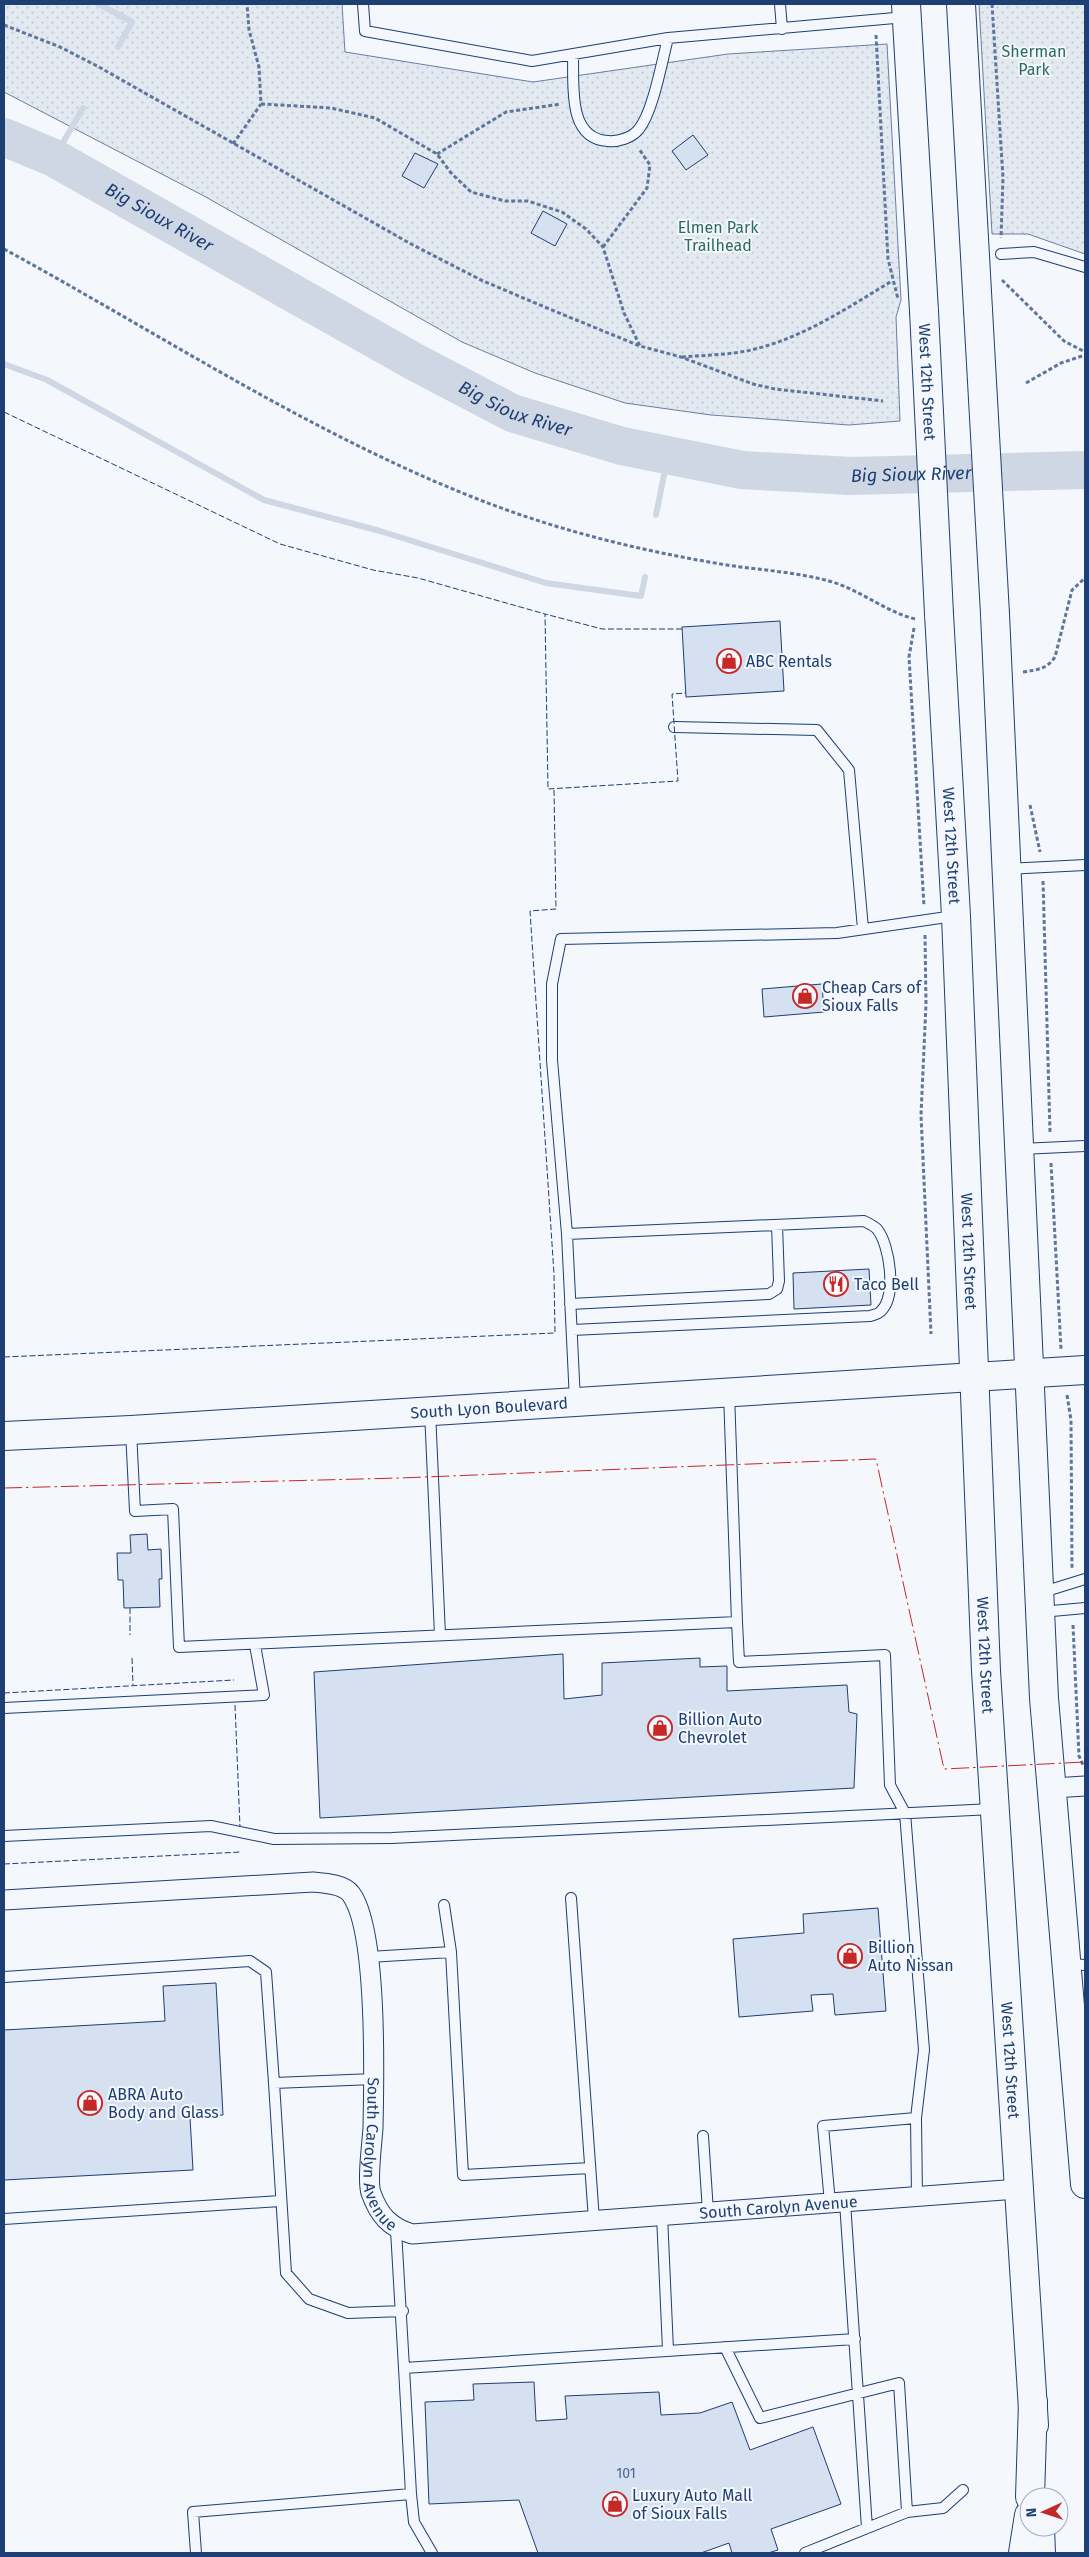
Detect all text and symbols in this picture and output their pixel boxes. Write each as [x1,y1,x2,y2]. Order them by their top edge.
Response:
park label: Sherman Park [1002,42,1066,79]
water label: Big Sioux River [101,178,218,257]
park label: Elmen Park Trailhead [678,218,759,255]
street label: West 12th Street [915,323,940,441]
water label: Big Sioux River [455,376,575,442]
water label: Big Sioux River [851,462,973,487]
shop icon: ABC Rentals [716,648,742,674]
place label: ABC Rentals [746,652,832,671]
street label: West 12th Street [939,787,965,905]
place label: Cheap Cars of Sioux Falls [822,978,923,1015]
shop icon: Cheap Cars of Sioux Falls [792,983,818,1009]
street label: West 12th Street [958,1192,981,1310]
restaurant icon: Taco Bell [823,1271,849,1297]
place label: Taco Bell [854,1275,919,1294]
street label: South Lyon Boulevard [410,1393,568,1422]
street label: West 12th Street [974,1596,998,1714]
place label: Billion Auto Chevrolet [678,1710,762,1747]
shop icon: Billion Auto Chevrolet [647,1715,673,1741]
place label: Billion Auto Nissan [868,1938,954,1975]
shop icon: Billion Auto Nissan [837,1943,863,1969]
street label: West 12th Street [998,2001,1024,2119]
street label: South Carolyn Avenue [360,2077,401,2235]
place label: ABRA Auto Body and Glass [108,2085,219,2122]
shop icon: ABRA Auto Body and Glass [77,2090,103,2116]
street label: South Carolyn Avenue [699,2191,858,2222]
house number: 101 [616,2465,636,2482]
place label: Luxury Auto Mall of Sioux Falls [632,2486,753,2523]
north arrow [1019,2487,1069,2537]
shop icon: Luxury Auto Mall of Sioux Falls [602,2491,628,2517]
text: N [1023,2508,1040,2518]

